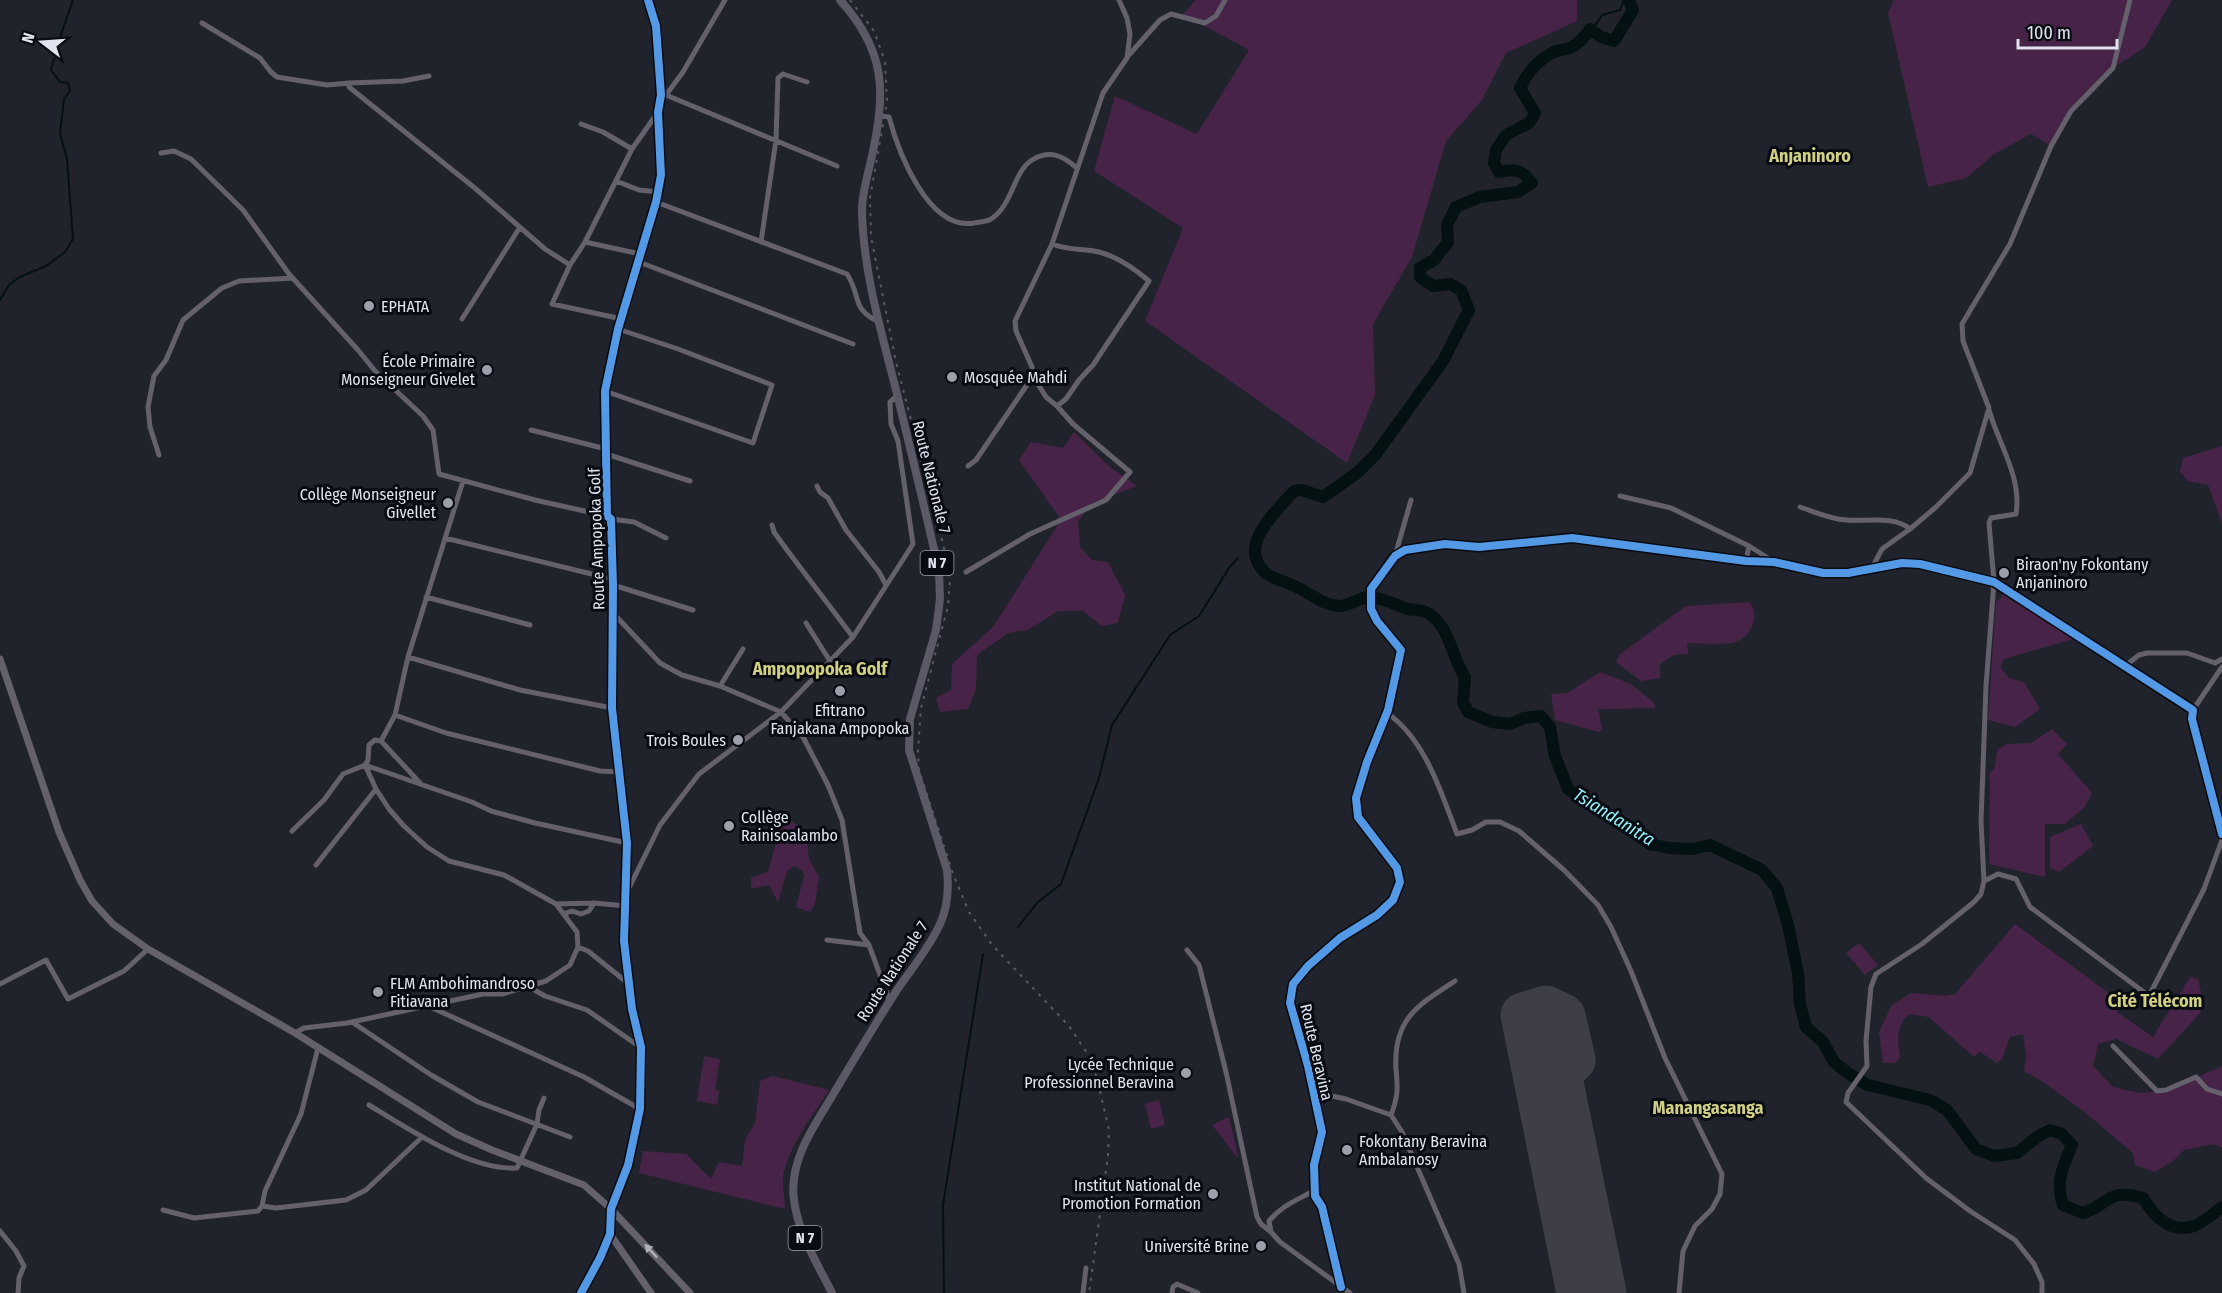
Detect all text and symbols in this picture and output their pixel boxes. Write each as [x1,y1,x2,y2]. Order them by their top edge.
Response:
north arrow [12,12,72,72]
scale bar [2018,12,2117,50]
text: 100 m [2027,22,2071,44]
text: N [18,30,39,45]
district label: Anjaninoro [1768,145,1851,167]
place label: EPHATA [381,297,430,316]
marker: EPHATA [362,299,376,313]
place label: École Primaire Monseigneur Givelet [341,352,476,389]
marker: École Primaire Monseigneur Givelet [480,363,494,377]
place label: Mosquée Mahdi [964,368,1067,387]
marker: Mosquée Mahdi [945,370,959,384]
street label: Route Nationale 7 [908,419,955,536]
street label: Route Ampopoka Golf [584,467,608,610]
place label: Collège Monseigneur Givellet [300,485,437,522]
marker: Collège Monseigneur Givellet [441,496,455,510]
road number: N 7 [920,551,954,575]
place label: Biraon'ny Fokontany Anjaninoro [2016,555,2149,592]
marker: Biraon'ny Fokontany Anjaninoro [1997,566,2011,580]
district label: Ampopopoka Golf [752,658,889,680]
marker: Efitrano Fanjakana Ampopoka [833,684,847,698]
place label: Efitrano Fanjakana Ampopoka [771,701,910,738]
place label: Trois Boules [646,731,726,750]
marker: Trois Boules [731,733,745,747]
water label: Tsiandanitra [1569,783,1659,851]
place label: Collège Rainisoalambo [741,808,838,845]
marker: Collège Rainisoalambo [722,819,736,833]
street label: Route Nationale 7 [853,917,932,1025]
place label: FLM Ambohimandroso Fitiavana [390,974,535,1011]
marker: FLM Ambohimandroso Fitiavana [371,985,385,999]
district label: Cité Télécom [2108,990,2202,1012]
street label: Route Beravina [1296,1002,1337,1102]
place label: Lycée Technique Professionnel Beravina [1024,1055,1174,1092]
marker: Lycée Technique Professionnel Beravina [1179,1066,1193,1080]
district label: Manangasanga [1653,1097,1763,1119]
place label: Fokontany Beravina Ambalanosy [1359,1132,1487,1169]
marker: Fokontany Beravina Ambalanosy [1340,1143,1354,1157]
place label: Institut National de Promotion Formation [1062,1176,1201,1213]
marker: Institut National de Promotion Formation [1206,1187,1220,1201]
road number: N 7 [788,1226,822,1250]
place label: Université Brine [1145,1237,1249,1256]
marker: Université Brine [1254,1239,1268,1253]
one-way arrow [644,1245,658,1259]

